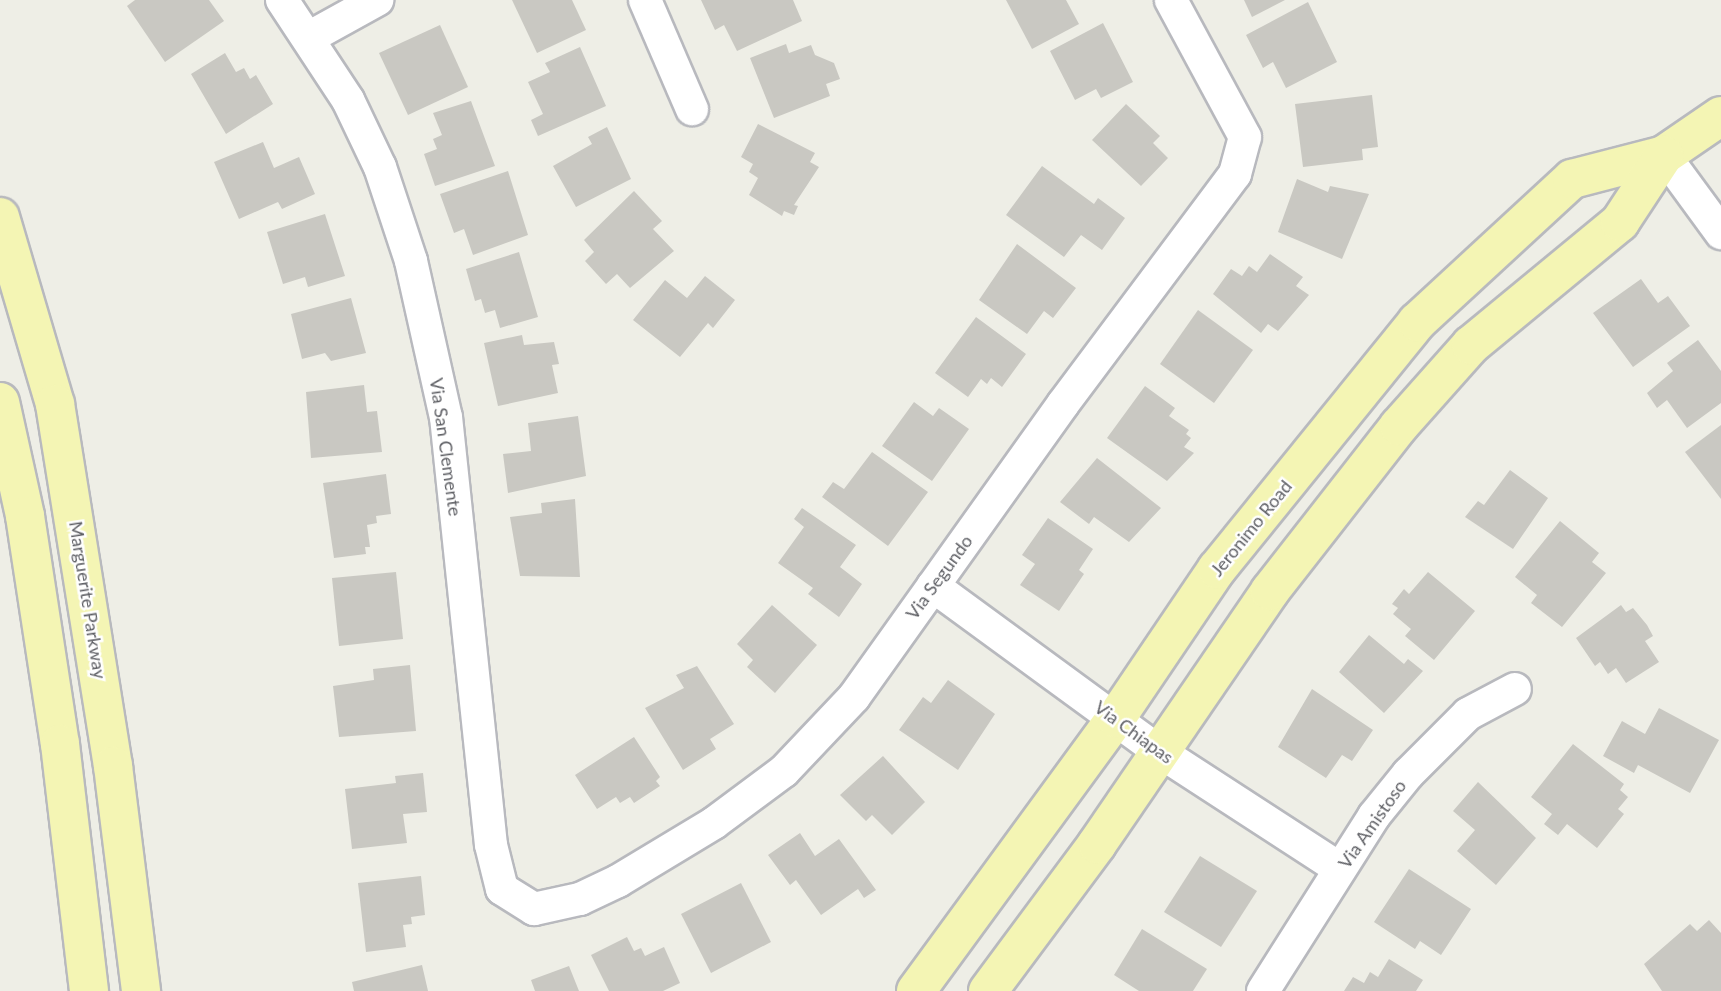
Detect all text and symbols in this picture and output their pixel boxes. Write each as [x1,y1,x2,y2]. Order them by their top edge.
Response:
street label: Via San Clemente [426,377,466,517]
street label: Jeronimo Road [1206,476,1296,580]
street label: Marguerite Parkway [65,520,111,680]
street label: Via Segundo [901,531,977,623]
street label: Via Chiapas [1090,696,1178,768]
street label: Via Amistoso [1333,775,1411,873]

